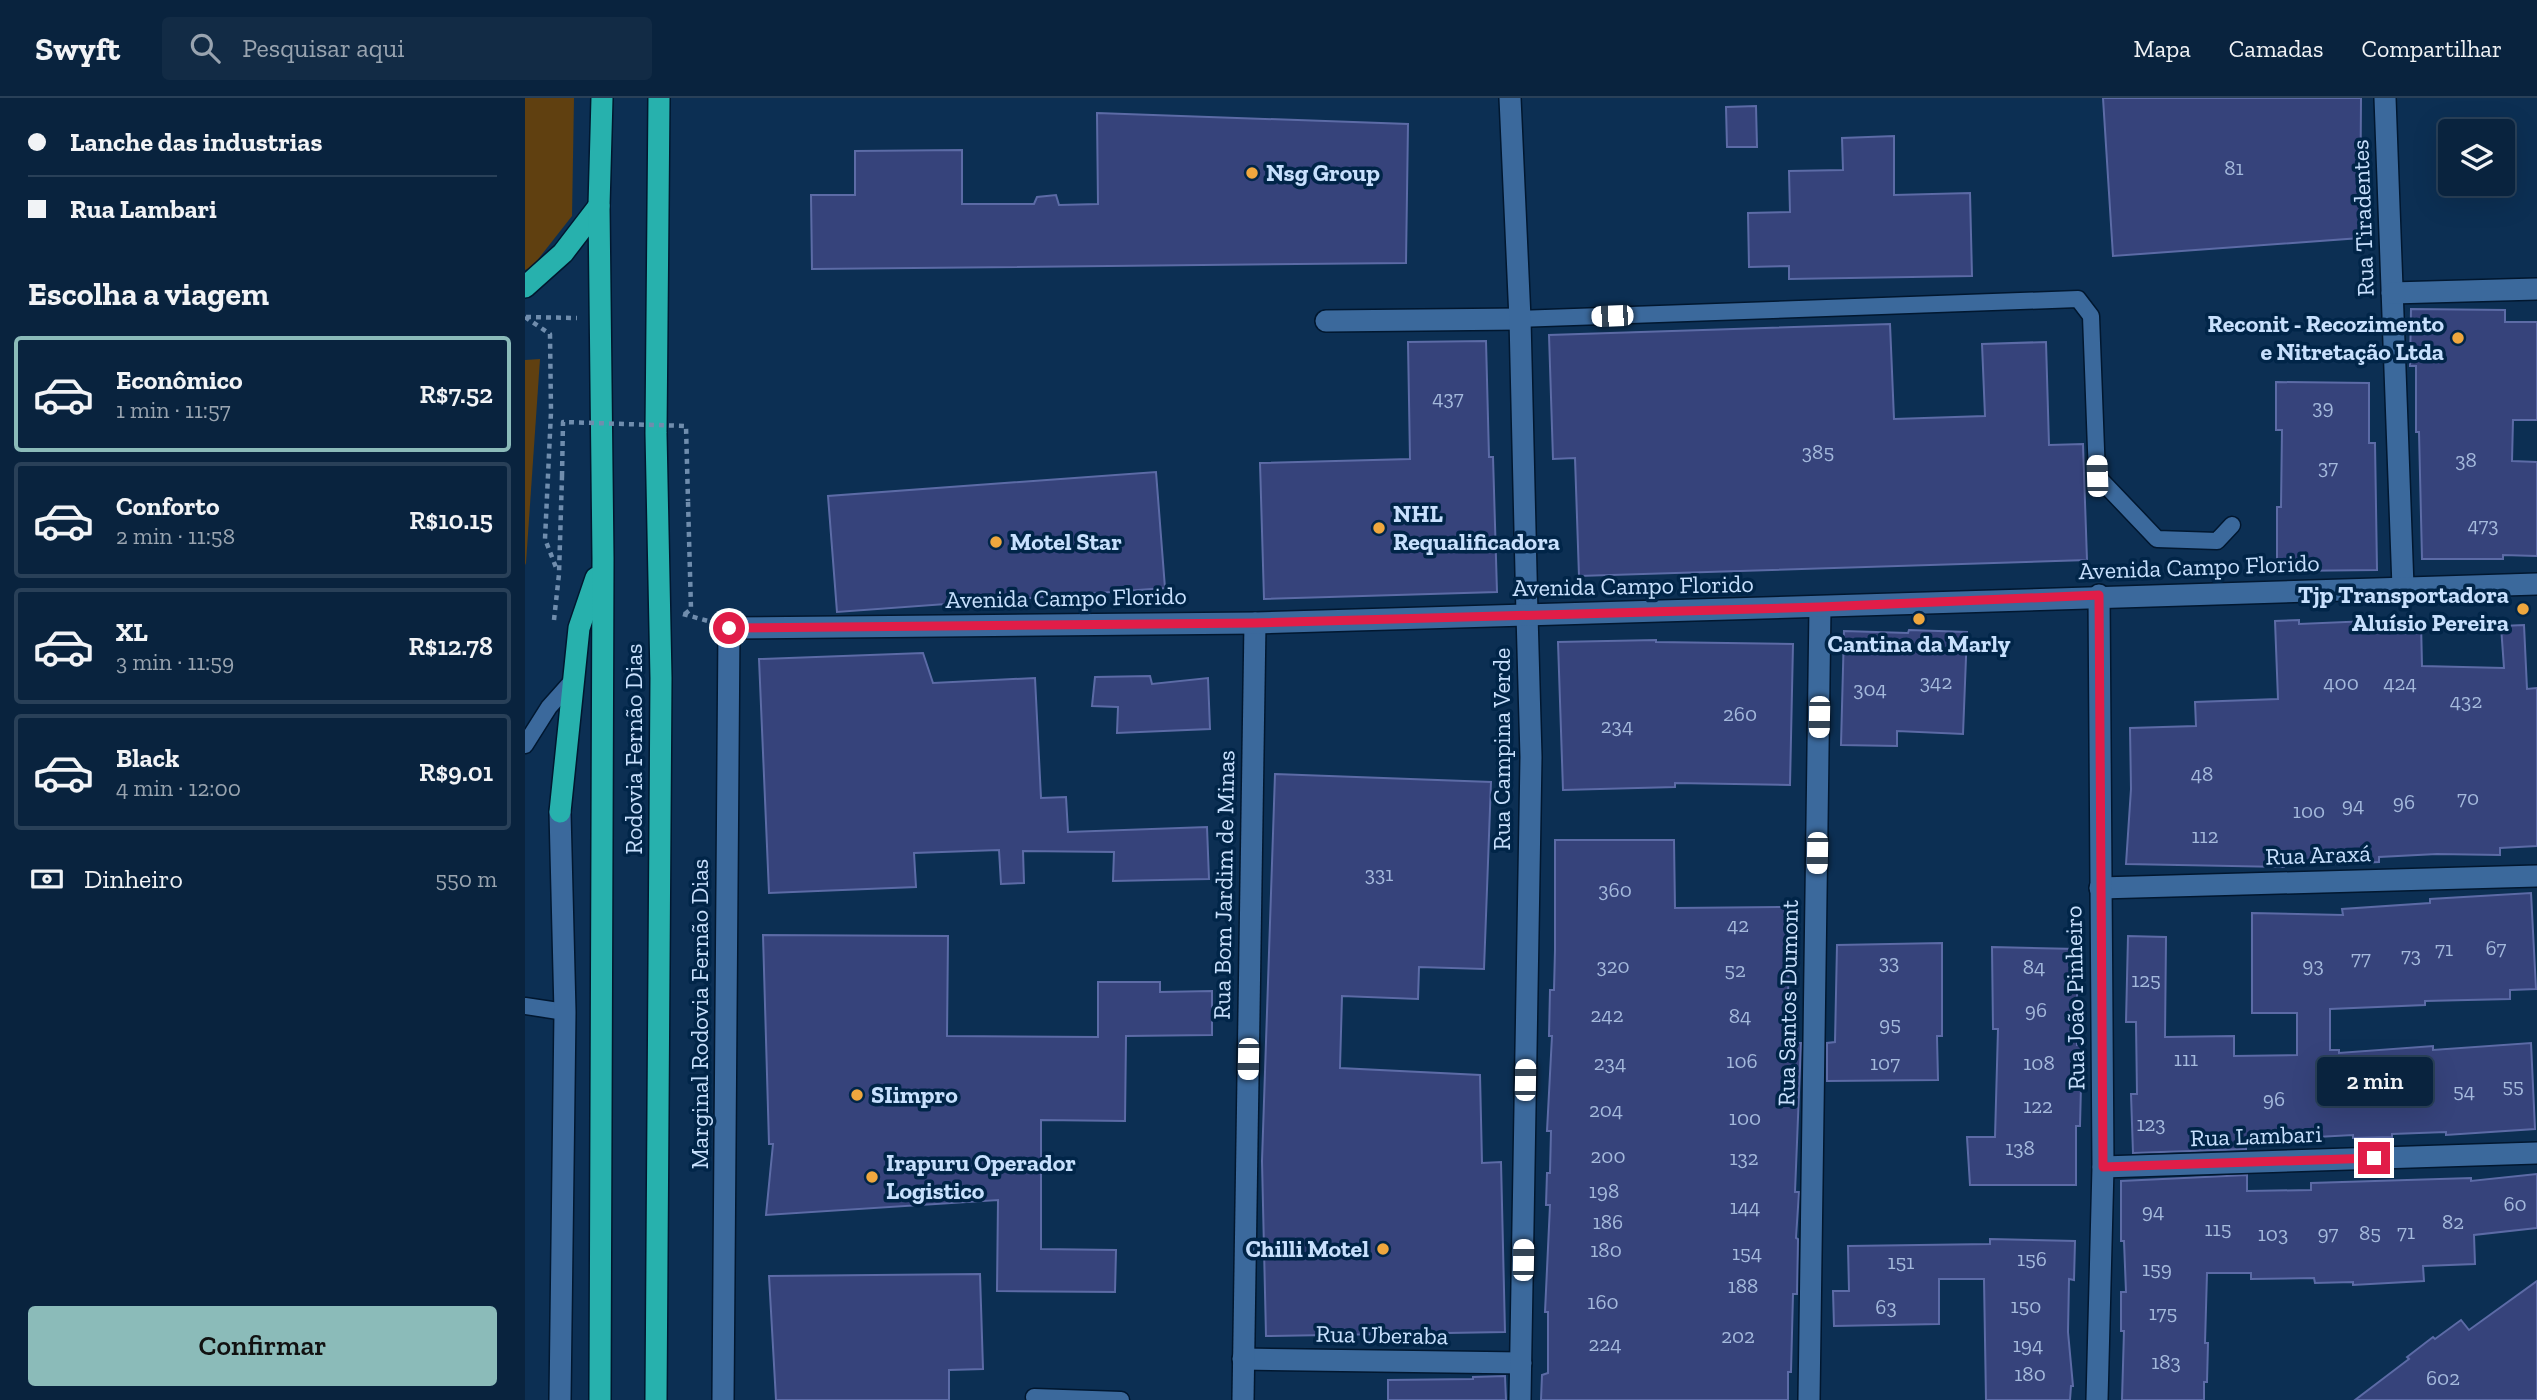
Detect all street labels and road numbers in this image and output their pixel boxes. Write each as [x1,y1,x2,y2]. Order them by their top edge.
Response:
street label: Rua Tiradentes [2345,139,2380,297]
street label: Avenida Campo Florido [2078,548,2320,585]
street label: Avenida Campo Florido [1512,569,1754,602]
street label: Avenida Campo Florido [945,581,1187,614]
street label: Rodovia Fernão Dias [619,643,648,855]
street label: Rua Campina Verde [1487,648,1516,850]
street label: Rua Bom Jardim de Minas [1207,750,1240,1020]
street label: Rua Araxá [2265,838,2372,871]
street label: Marginal Rodovia Fernão Dias [685,859,714,1169]
street label: Rua Santos Dumont [1771,899,1804,1107]
street label: Rua João Pinheiro [2058,905,2091,1091]
street label: Rua Lambari [2190,1119,2323,1152]
street label: Rua Uberaba [1315,1319,1449,1350]

